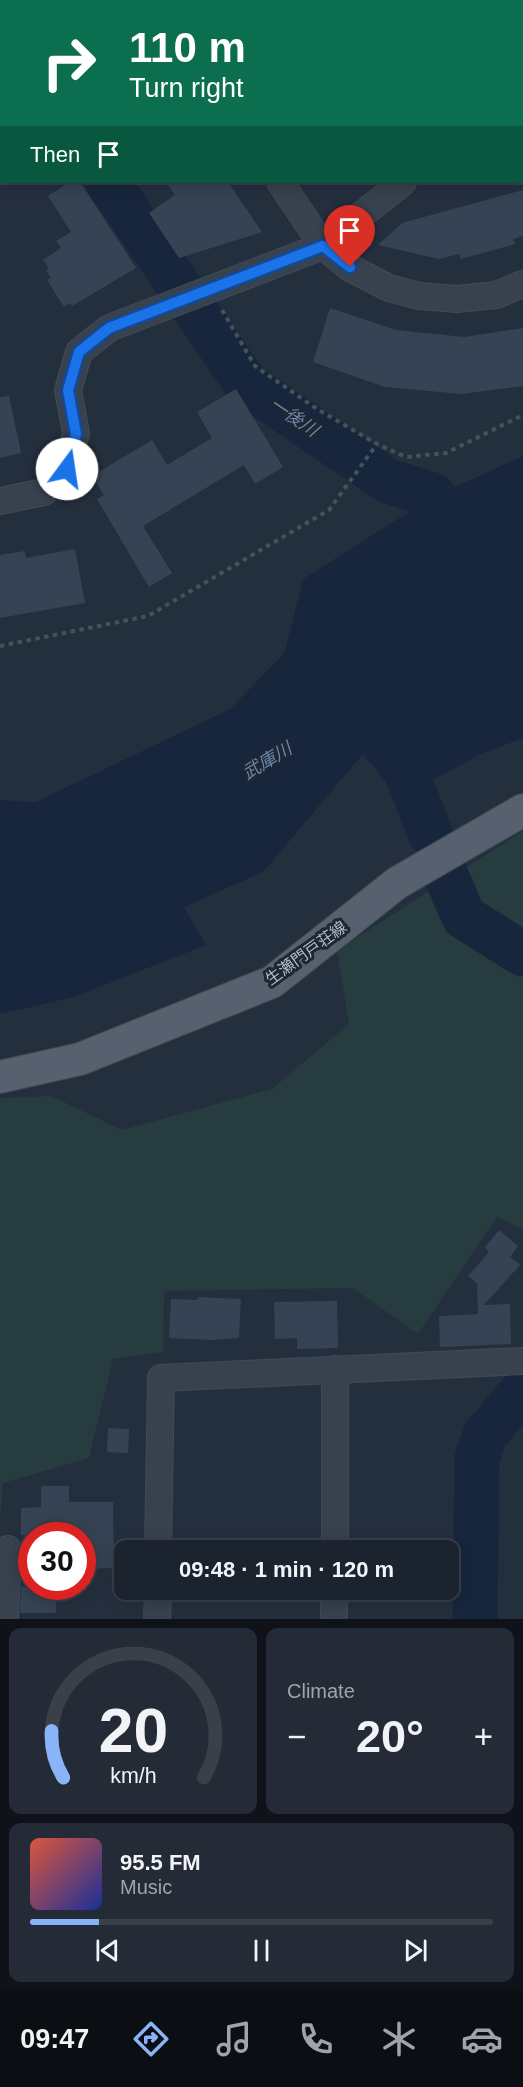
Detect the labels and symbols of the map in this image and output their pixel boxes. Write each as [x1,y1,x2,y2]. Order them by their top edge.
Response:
pin [324,205,375,267]
water label: 一後川 [266,394,324,442]
position arrow [35,437,99,501]
water label: 武庫川 [239,737,297,783]
street label: 生瀬門戸荘線 [262,918,350,988]
speed limit sign: 30 [18,1522,96,1600]

